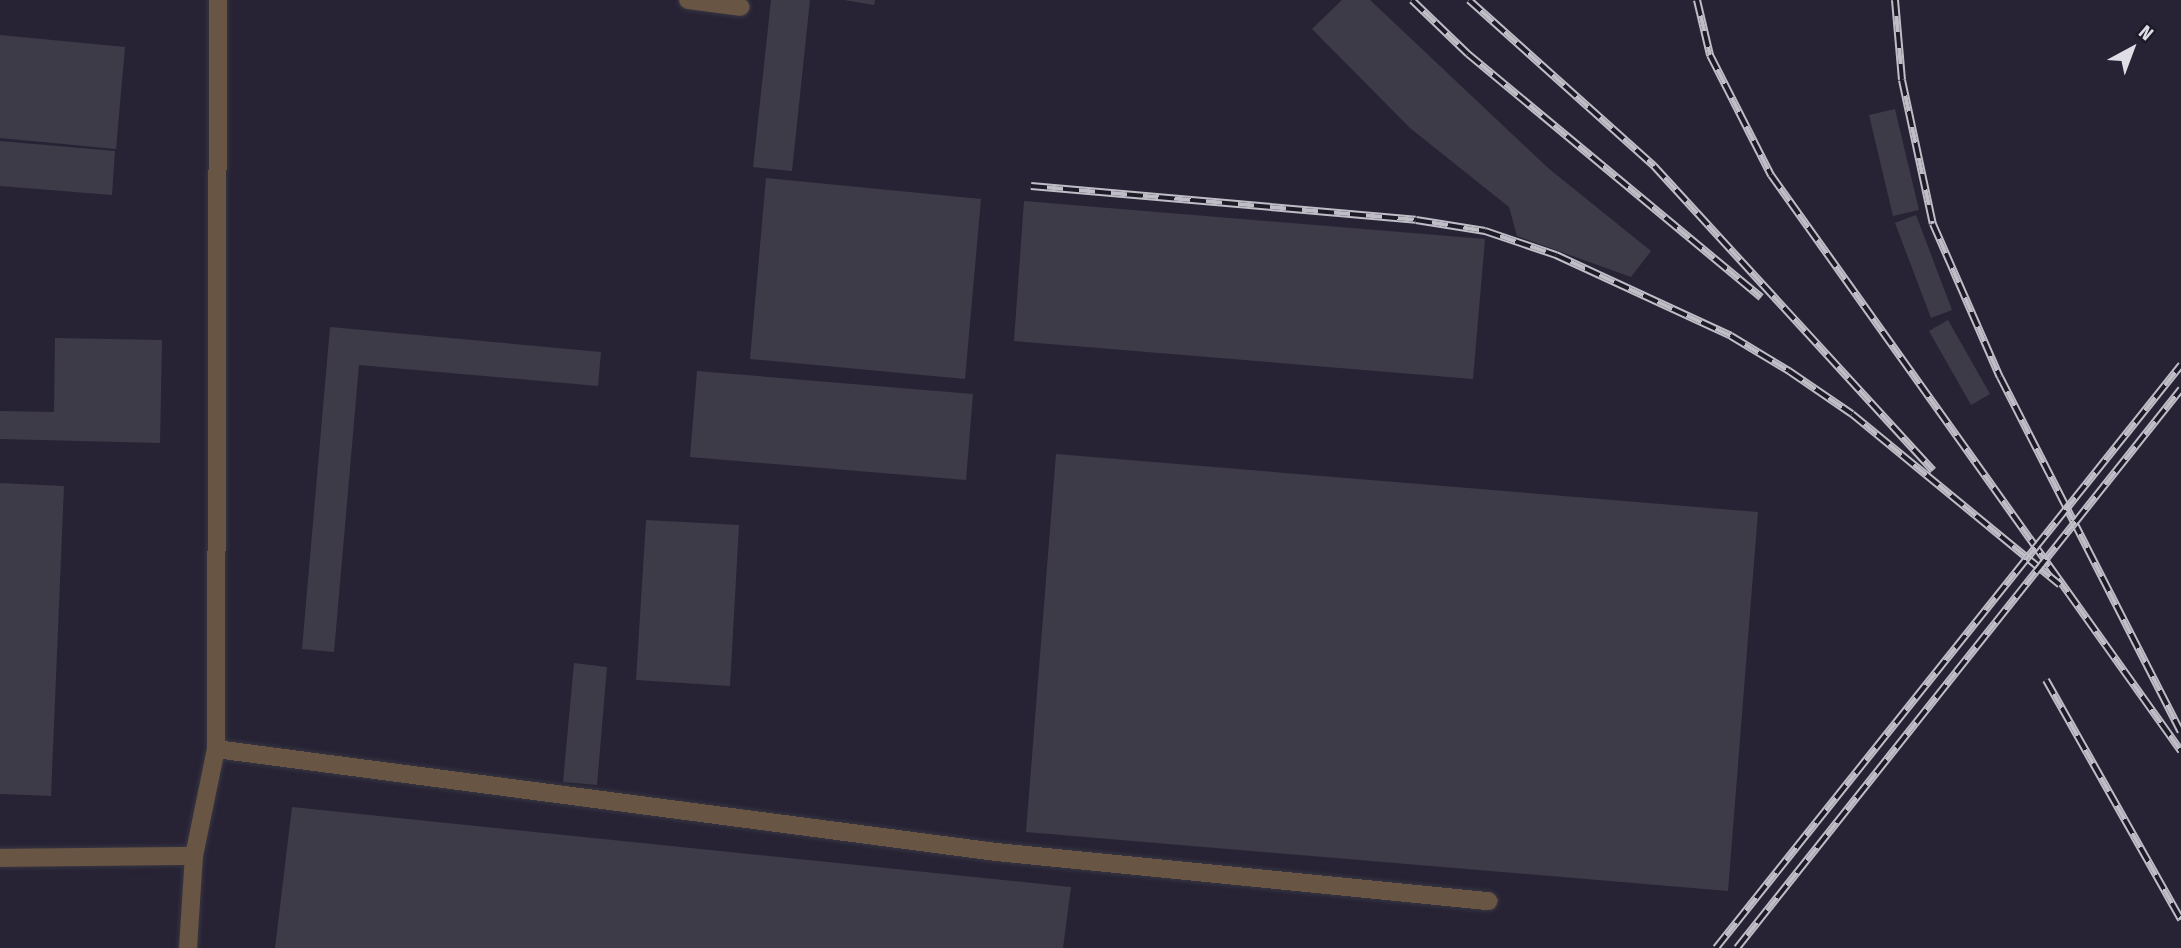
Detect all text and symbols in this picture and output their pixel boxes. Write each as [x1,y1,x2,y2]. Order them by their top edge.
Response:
north arrow [2097,14,2167,84]
text: N [2134,20,2158,45]

